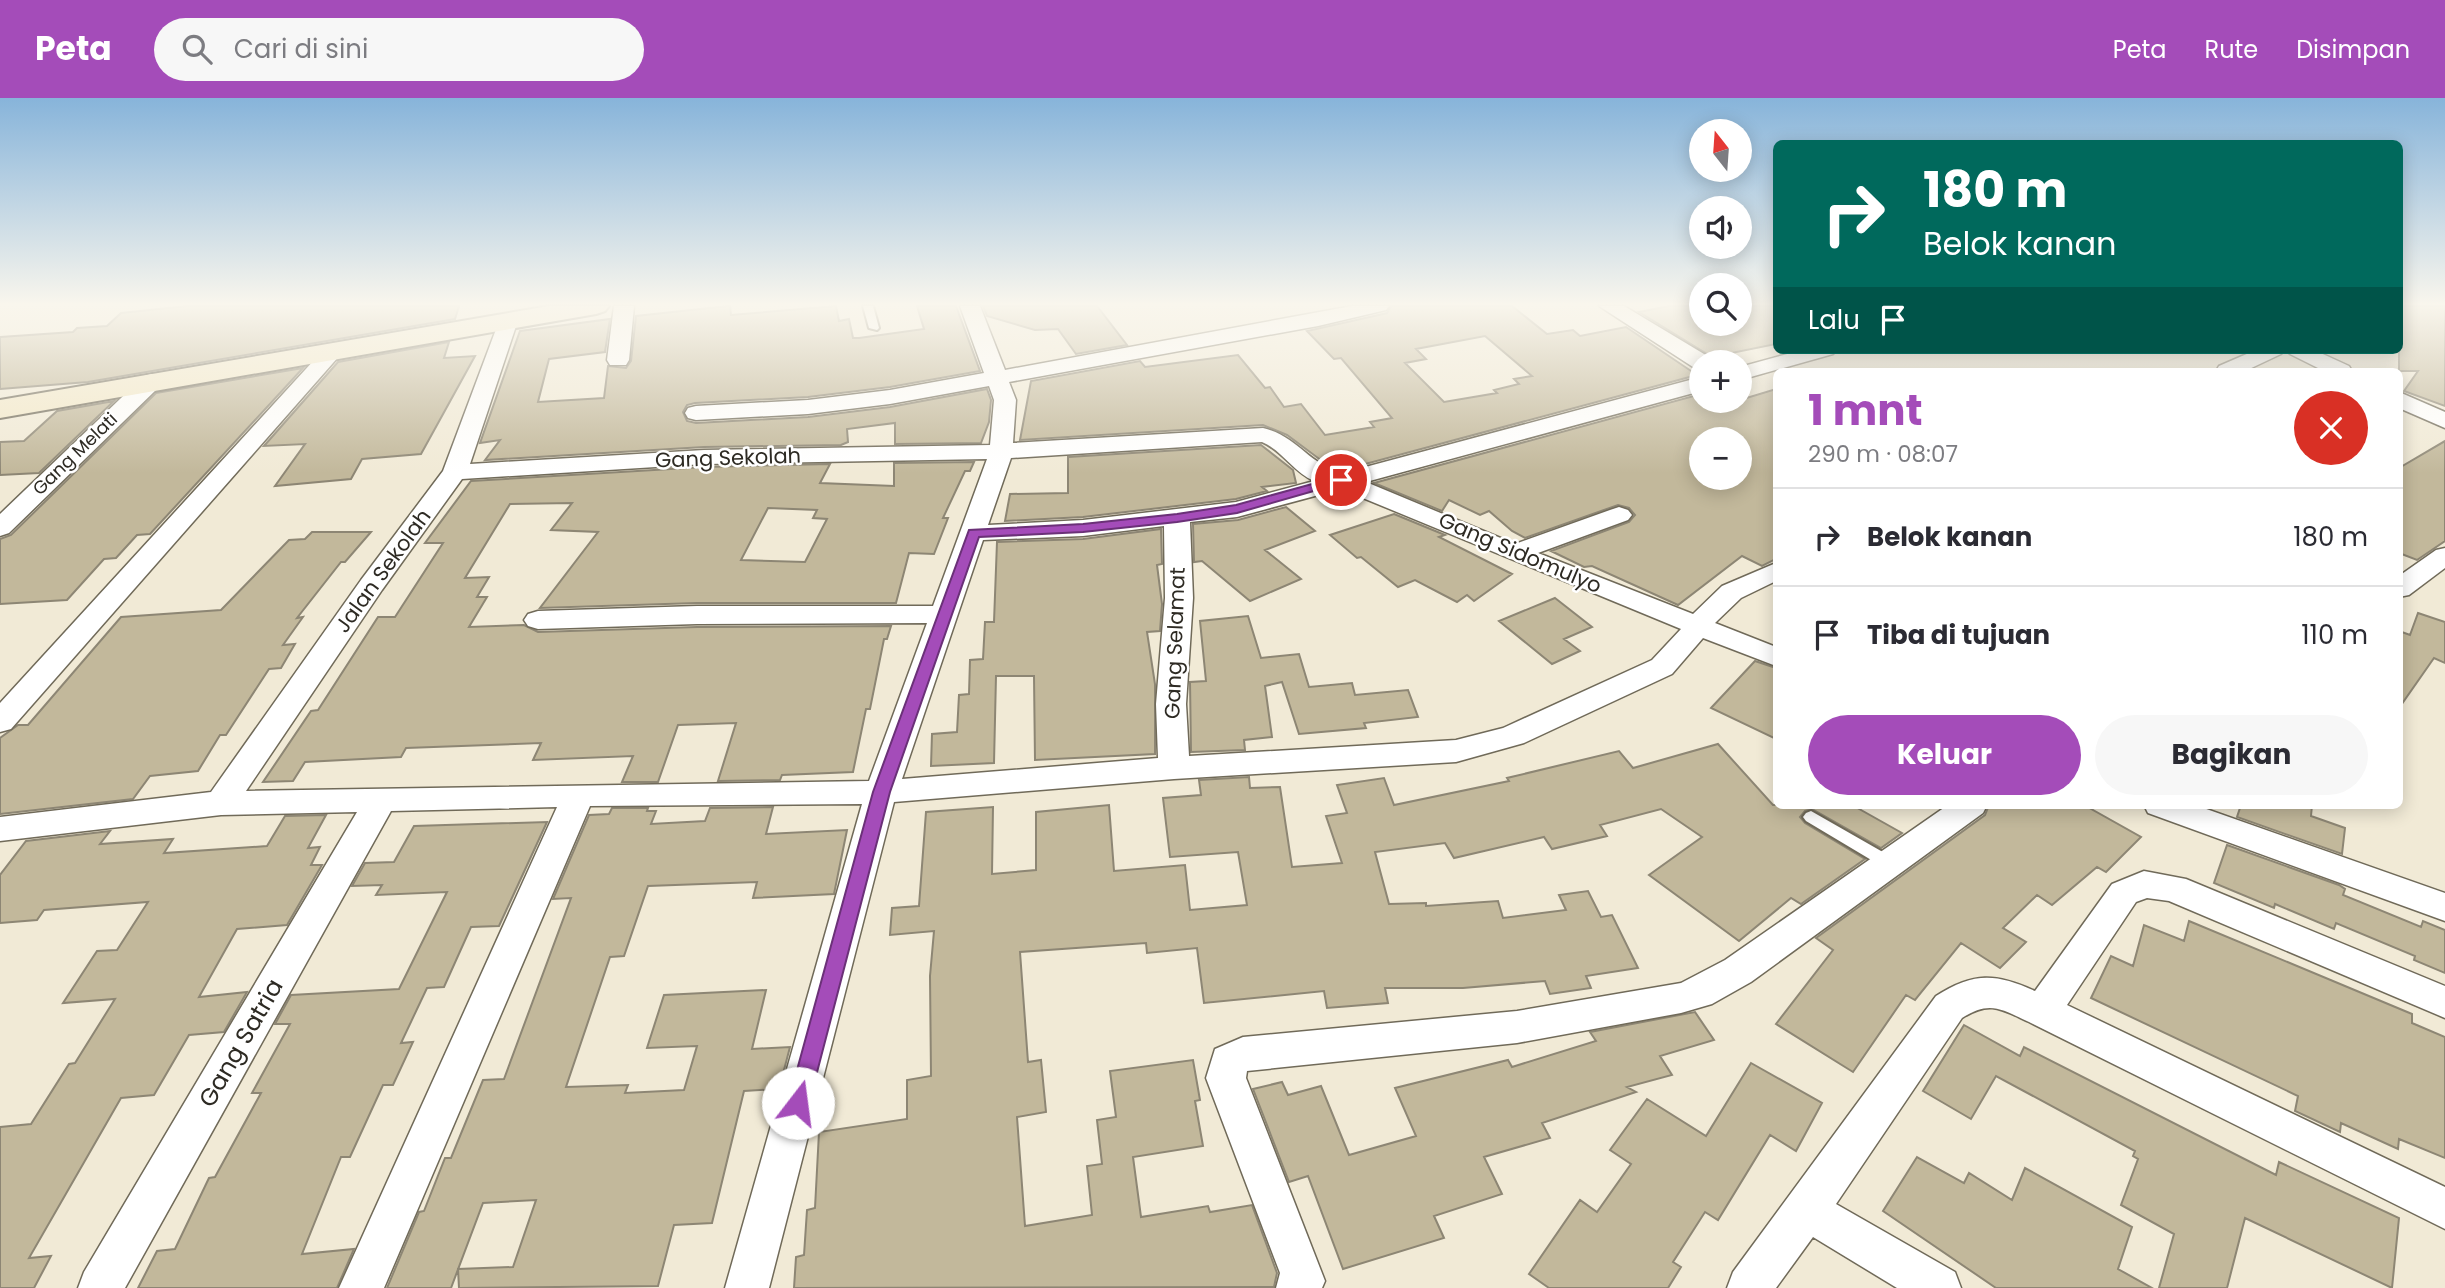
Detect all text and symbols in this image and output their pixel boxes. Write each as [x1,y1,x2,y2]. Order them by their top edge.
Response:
search box [154,18,644,81]
text: Peta [35,25,112,72]
icon: search [178,30,216,68]
text: Cari di sini [234,31,368,67]
text: Peta [2113,33,2167,66]
text: Rute [2205,33,2258,66]
text: Disimpan [2296,33,2410,66]
north arrow [1689,119,1752,182]
map controls [1689,119,1752,490]
text: 180 m [1923,156,2067,224]
icon: right [1808,168,1899,259]
button: sound [1689,196,1752,259]
text: Belok kanan [1923,221,2117,266]
button: search [1689,273,1752,336]
icon: arrive [1874,301,1912,339]
text: Lalu [1808,302,1860,338]
button: + [1689,350,1752,413]
text: 1 mnt [1808,381,1923,440]
button: close [2294,391,2368,465]
street label: Gang Melati [27,407,123,500]
button: − [1689,427,1752,490]
text: 290 m · 08:07 [1808,438,1958,470]
street label: Gang Sekolah [654,440,802,475]
pin [1311,450,1371,510]
icon: arrive [1322,461,1360,499]
street label: Jalan Sekolah [328,503,437,638]
street label: Gang Sidomulyo [1434,505,1606,600]
icon: right [1808,518,1846,556]
text: Belok kanan [1867,519,2032,555]
text: 180 m [2293,519,2368,555]
street label: Gang Selamat [1157,567,1192,719]
icon: arrive [1808,616,1846,654]
text: Tiba di tujuan [1867,617,2050,653]
text: 110 m [2301,617,2368,653]
button: Keluar [1808,715,2081,795]
button: Bagikan [2095,715,2368,795]
street label: Gang Satria [191,973,291,1113]
position arrow [761,1066,835,1140]

